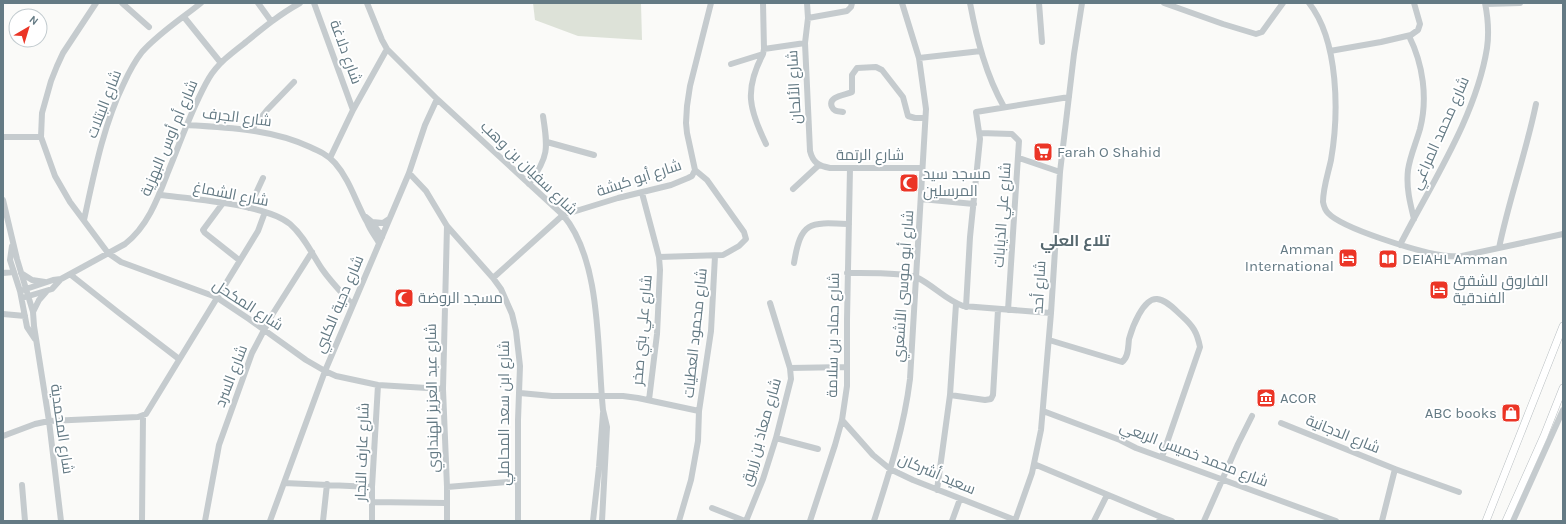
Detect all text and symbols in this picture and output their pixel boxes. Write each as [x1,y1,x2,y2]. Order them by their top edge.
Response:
north arrow [8,8,48,48]
text: N [27,13,41,28]
street label: شارع دلاغة [324,17,366,87]
street label: شارع الألحان [783,50,807,124]
street label: شارع البتلات [83,67,127,141]
street label: شارع محمد المراغي [1407,74,1476,194]
street label: شارع أم أوس البهزية [135,77,203,200]
street label: شارع الجرف [201,104,273,132]
street label: شارع سفيان بن وهب [476,117,581,220]
supermarket icon: Farah O Shahid [1032,141,1054,163]
place label: Farah O Shahid [1057,143,1161,161]
street label: شارع الرتمة [836,146,904,166]
street label: شارع أبو كبشة [594,155,684,202]
street label: شارع علي الذيابات [989,162,1018,269]
place label: مسجد سيد المرسلين [923,165,991,201]
mosque icon: مسجد سيد المرسلين [898,172,920,194]
street label: شارع الشماغ [191,178,270,212]
street label: شارع أبو موسى الأشعري [888,209,920,363]
district label: تلاع العلي [1040,231,1111,253]
place label: Amman International [1245,240,1334,275]
hotel icon: Amman International [1337,247,1359,269]
library icon: DEIAHL Amman [1377,248,1399,270]
place label: DEIAHL Amman [1402,250,1508,268]
street label: شارع دحية الكلبي [310,253,370,357]
street label: شارع أحد [1028,260,1051,314]
street label: شارع محمود العطيات [679,267,713,399]
street label: شارع حماد بن سلامة [823,272,845,398]
place label: الفاروق للشقق الفندقية [1453,272,1548,307]
street label: شارع علي بني صخر [628,274,659,387]
street label: شارع المكحل [208,276,287,336]
hotel icon: الفاروق للشقق الفندقية [1428,279,1450,301]
mosque icon: مسجد الروضة [393,287,415,309]
place label: مسجد الروضة [418,289,503,307]
street label: شارع عبد العزيز الهنداوي [422,323,445,473]
street label: شارع ابن سعد المحاملي [495,340,516,486]
street label: شارع السرد [211,342,253,410]
street label: شارع معاذ بن زريق [737,376,787,489]
street label: شارع المحمدية [45,383,77,475]
museum icon: ACOR [1255,387,1277,409]
place label: ACOR [1280,389,1317,407]
street label: شارع عارف النجار [351,402,375,503]
shop icon: ABC books [1500,402,1522,424]
place label: ABC books [1425,404,1497,422]
street label: شارع الدجانية [1302,411,1383,459]
street label: شارع محمد خميس الربعي [1116,417,1271,493]
street label: سعيد أشركان [895,449,979,499]

